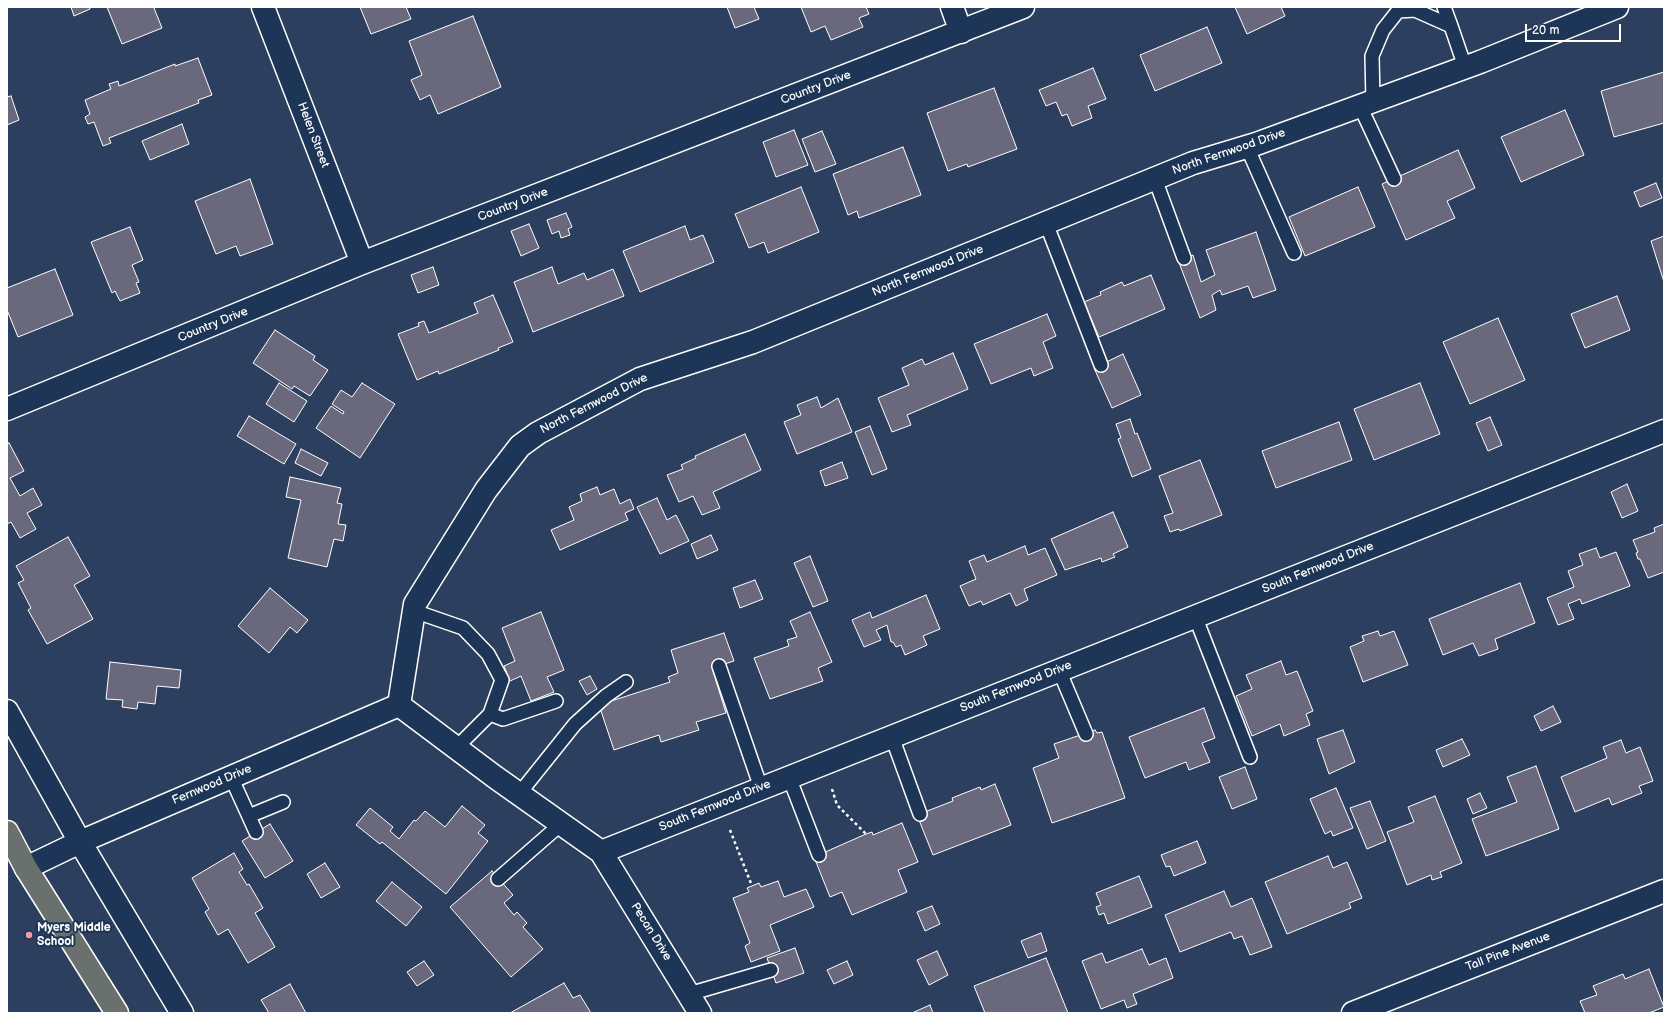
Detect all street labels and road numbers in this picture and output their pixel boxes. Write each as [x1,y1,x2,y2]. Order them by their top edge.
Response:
street label: Country Drive [779,68,853,108]
street label: Helen Street [294,100,332,170]
street label: North Fernwood Drive [1171,126,1287,178]
street label: Country Drive [476,185,550,225]
street label: North Fernwood Drive [870,242,986,300]
street label: Country Drive [176,304,250,346]
street label: North Fernwood Drive [538,371,650,437]
street label: South Fernwood Drive [1260,539,1376,597]
street label: South Fernwood Drive [958,658,1074,716]
street label: Fernwood Drive [170,762,254,808]
street label: South Fernwood Drive [657,777,773,835]
street label: Pecan Drive [628,900,674,964]
street label: Tall Pine Avenue [1464,929,1552,975]

